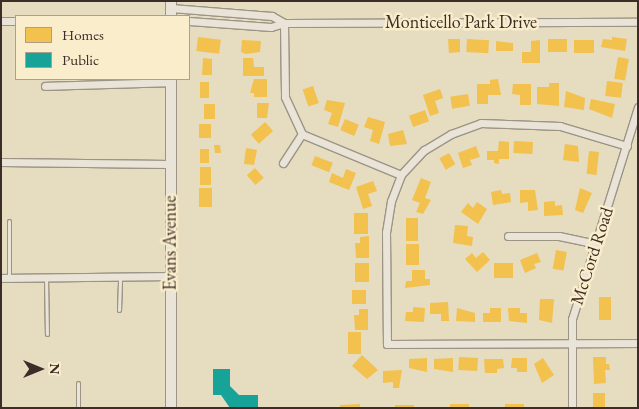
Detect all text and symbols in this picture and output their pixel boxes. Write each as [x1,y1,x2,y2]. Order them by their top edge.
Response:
street label: Monticello Park Drive [385,11,537,33]
legend [15,15,190,80]
text: Homes [62,25,104,44]
text: Public [62,50,99,69]
street label: Evans Avenue [159,196,181,290]
street label: McCord Road [566,205,618,307]
north arrow [15,344,65,394]
text: N [46,363,64,375]

